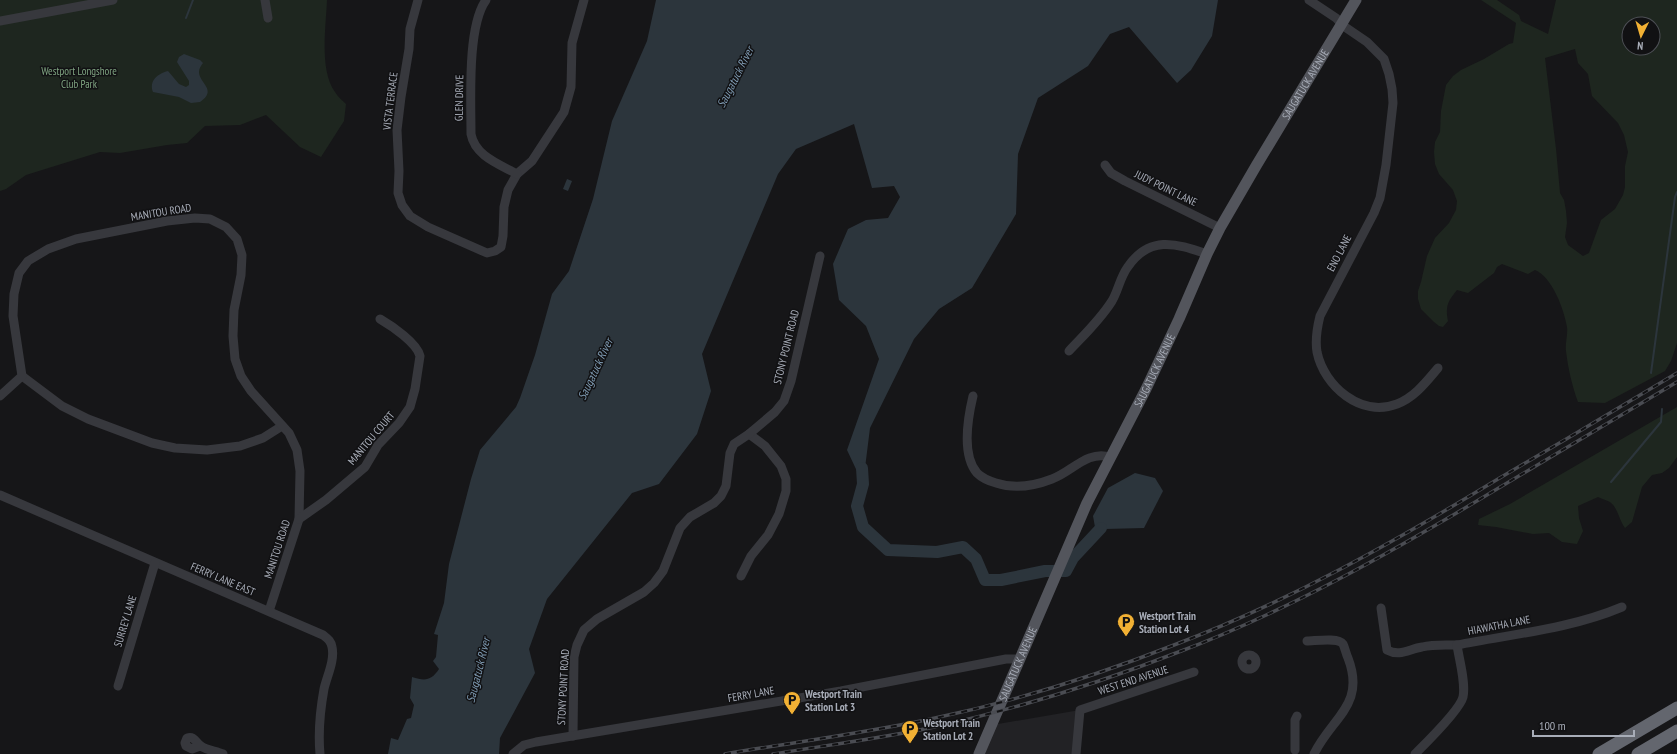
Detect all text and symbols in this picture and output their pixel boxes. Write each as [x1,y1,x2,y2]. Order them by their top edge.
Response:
north arrow [1621,16,1661,56]
text: N [1637,39,1644,53]
water label: Saugatuck River [713,43,757,110]
street label: SAUGATUCK AVENUE [1279,46,1332,122]
park label: Westport Longshore Club Park [41,64,117,91]
street label: VISTA TERRACE [379,71,401,132]
street label: GLEN DRIVE [452,74,466,121]
street label: JUDY POINT LANE [1132,166,1200,209]
street label: MANITOU ROAD [130,200,192,224]
street label: ENO LANE [1324,232,1355,274]
street label: STONY POINT ROAD [770,308,802,386]
street label: SAUGATUCK AVENUE [1131,331,1178,409]
water label: Saugatuck River [574,334,616,402]
street label: MANITOU COURT [345,408,397,468]
street label: MANITOU ROAD [261,518,293,580]
street label: FERRY LANE EAST [189,559,257,599]
street label: SURREY LANE [111,593,140,649]
place label: Westport Train Station Lot 4 [1138,609,1196,636]
parking icon: Westport Train Station Lot 4 [1116,612,1136,637]
street label: HIAWATHA LANE [1466,612,1532,638]
street label: SAUGATUCK AVENUE [996,624,1040,703]
water label: Saugatuck River [463,634,494,704]
street label: STONY POINT ROAD [554,648,572,725]
street label: WEST END AVENUE [1096,662,1170,698]
street label: FERRY LANE [727,683,776,705]
place label: Westport Train Station Lot 3 [804,687,862,714]
parking icon: Westport Train Station Lot 3 [782,690,802,715]
scale bar [1533,712,1634,738]
place label: Westport Train Station Lot 2 [922,716,980,743]
text: 100 m [1539,718,1566,733]
parking icon: Westport Train Station Lot 2 [900,719,920,744]

